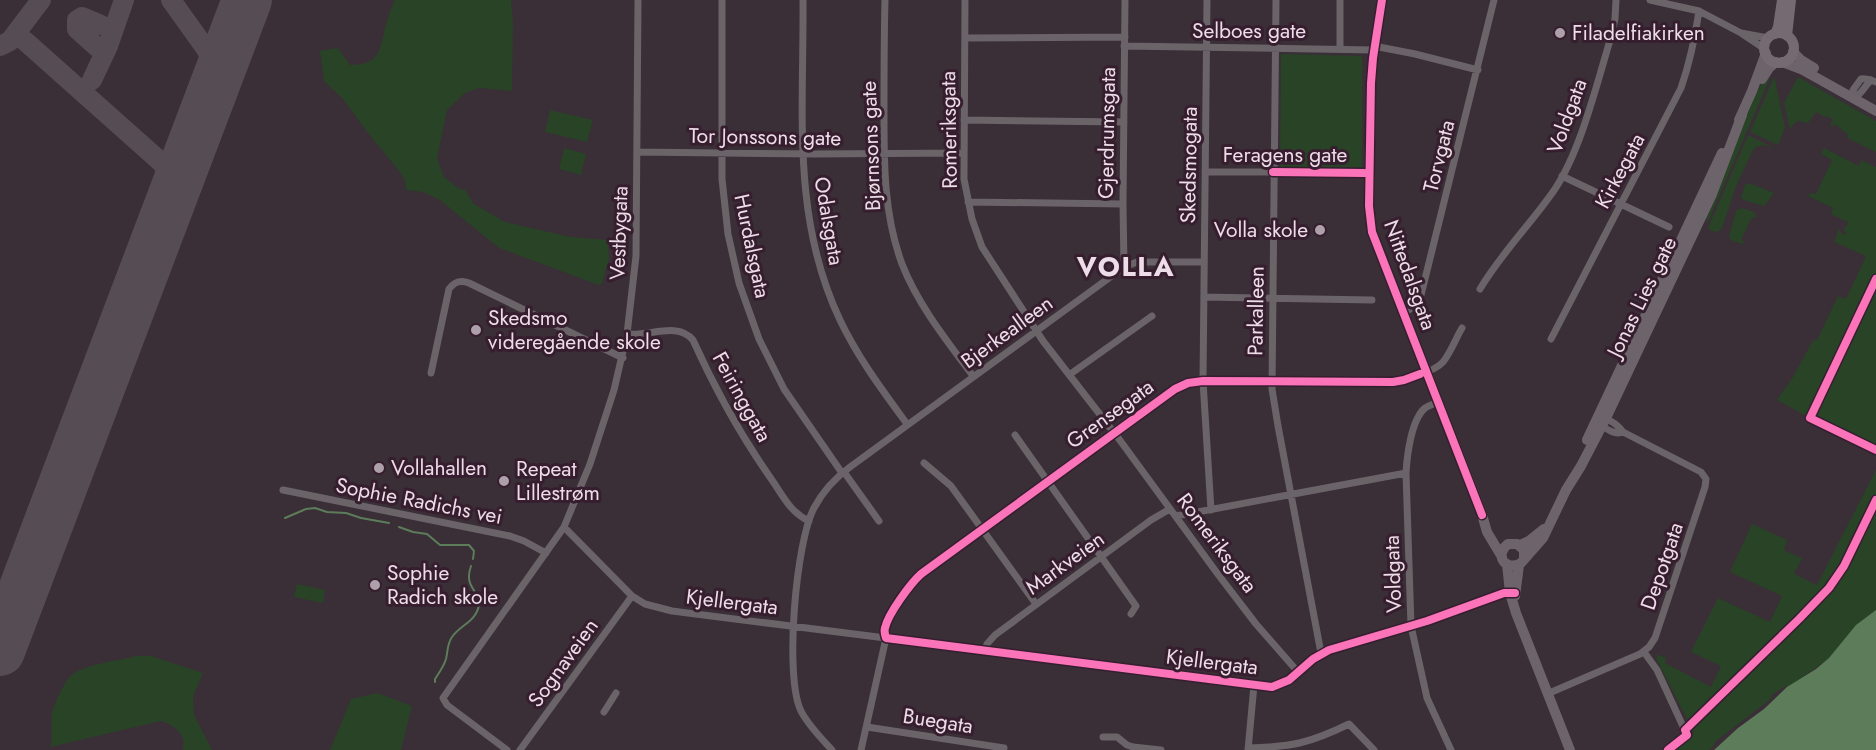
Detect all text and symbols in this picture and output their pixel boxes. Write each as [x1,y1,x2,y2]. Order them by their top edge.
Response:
street label: Selboes gate [1192,16,1306,46]
place label: Filadelfiakirken [1572,18,1705,48]
marker: Filadelfiakirken [1553,26,1567,40]
street label: Gjerdrumsgata [1091,67,1123,199]
street label: Romeriksgata [933,71,965,189]
street label: Voldgata [1540,74,1594,158]
street label: Bjørnsons gate [854,80,888,212]
street label: Skedsmogata [1173,106,1205,224]
street label: Torvgata [1416,117,1462,195]
street label: Tor Jonssons gate [689,121,842,153]
street label: Kirkegata [1588,128,1652,214]
street label: Feragens gate [1223,140,1347,170]
street label: Odalsgata [806,174,852,268]
street label: Vestbygata [602,185,636,281]
street label: Hurdalsgata [726,191,778,301]
place label: Volla skole [1214,215,1308,245]
street label: Nittedalsgata [1376,216,1444,334]
marker: Volla skole [1313,223,1327,237]
street label: Jonas Lies gate [1599,231,1684,365]
district label: VOLLA [1076,247,1175,286]
street label: Parkalleen [1240,266,1272,356]
street label: Bjerkealleen [955,288,1059,376]
place label: Skedsmo videregående skole [488,303,661,357]
marker: Skedsmo videregående skole [469,323,483,337]
street label: Feiringgata [705,346,779,448]
street label: Grensegata [1060,372,1160,456]
place label: Vollahallen [391,453,487,483]
place label: Repeat Lillestrøm [516,454,600,508]
marker: Vollahallen [372,461,386,475]
street label: Sophie Radichs vei [333,470,505,532]
marker: Repeat Lillestrøm [497,474,511,488]
street label: Romeriksgata [1170,487,1264,599]
street label: Depotgata [1633,518,1691,614]
street label: Markveien [1019,524,1111,602]
street label: Voldgata [1377,535,1409,613]
place label: Sophie Radich skole [387,558,498,612]
marker: Sophie Radich skole [368,578,382,592]
street label: Kjellergata [684,581,780,623]
street label: Sognaveien [521,613,605,713]
street label: Kjellergata [1164,641,1260,683]
street label: Buegata [901,701,975,741]

